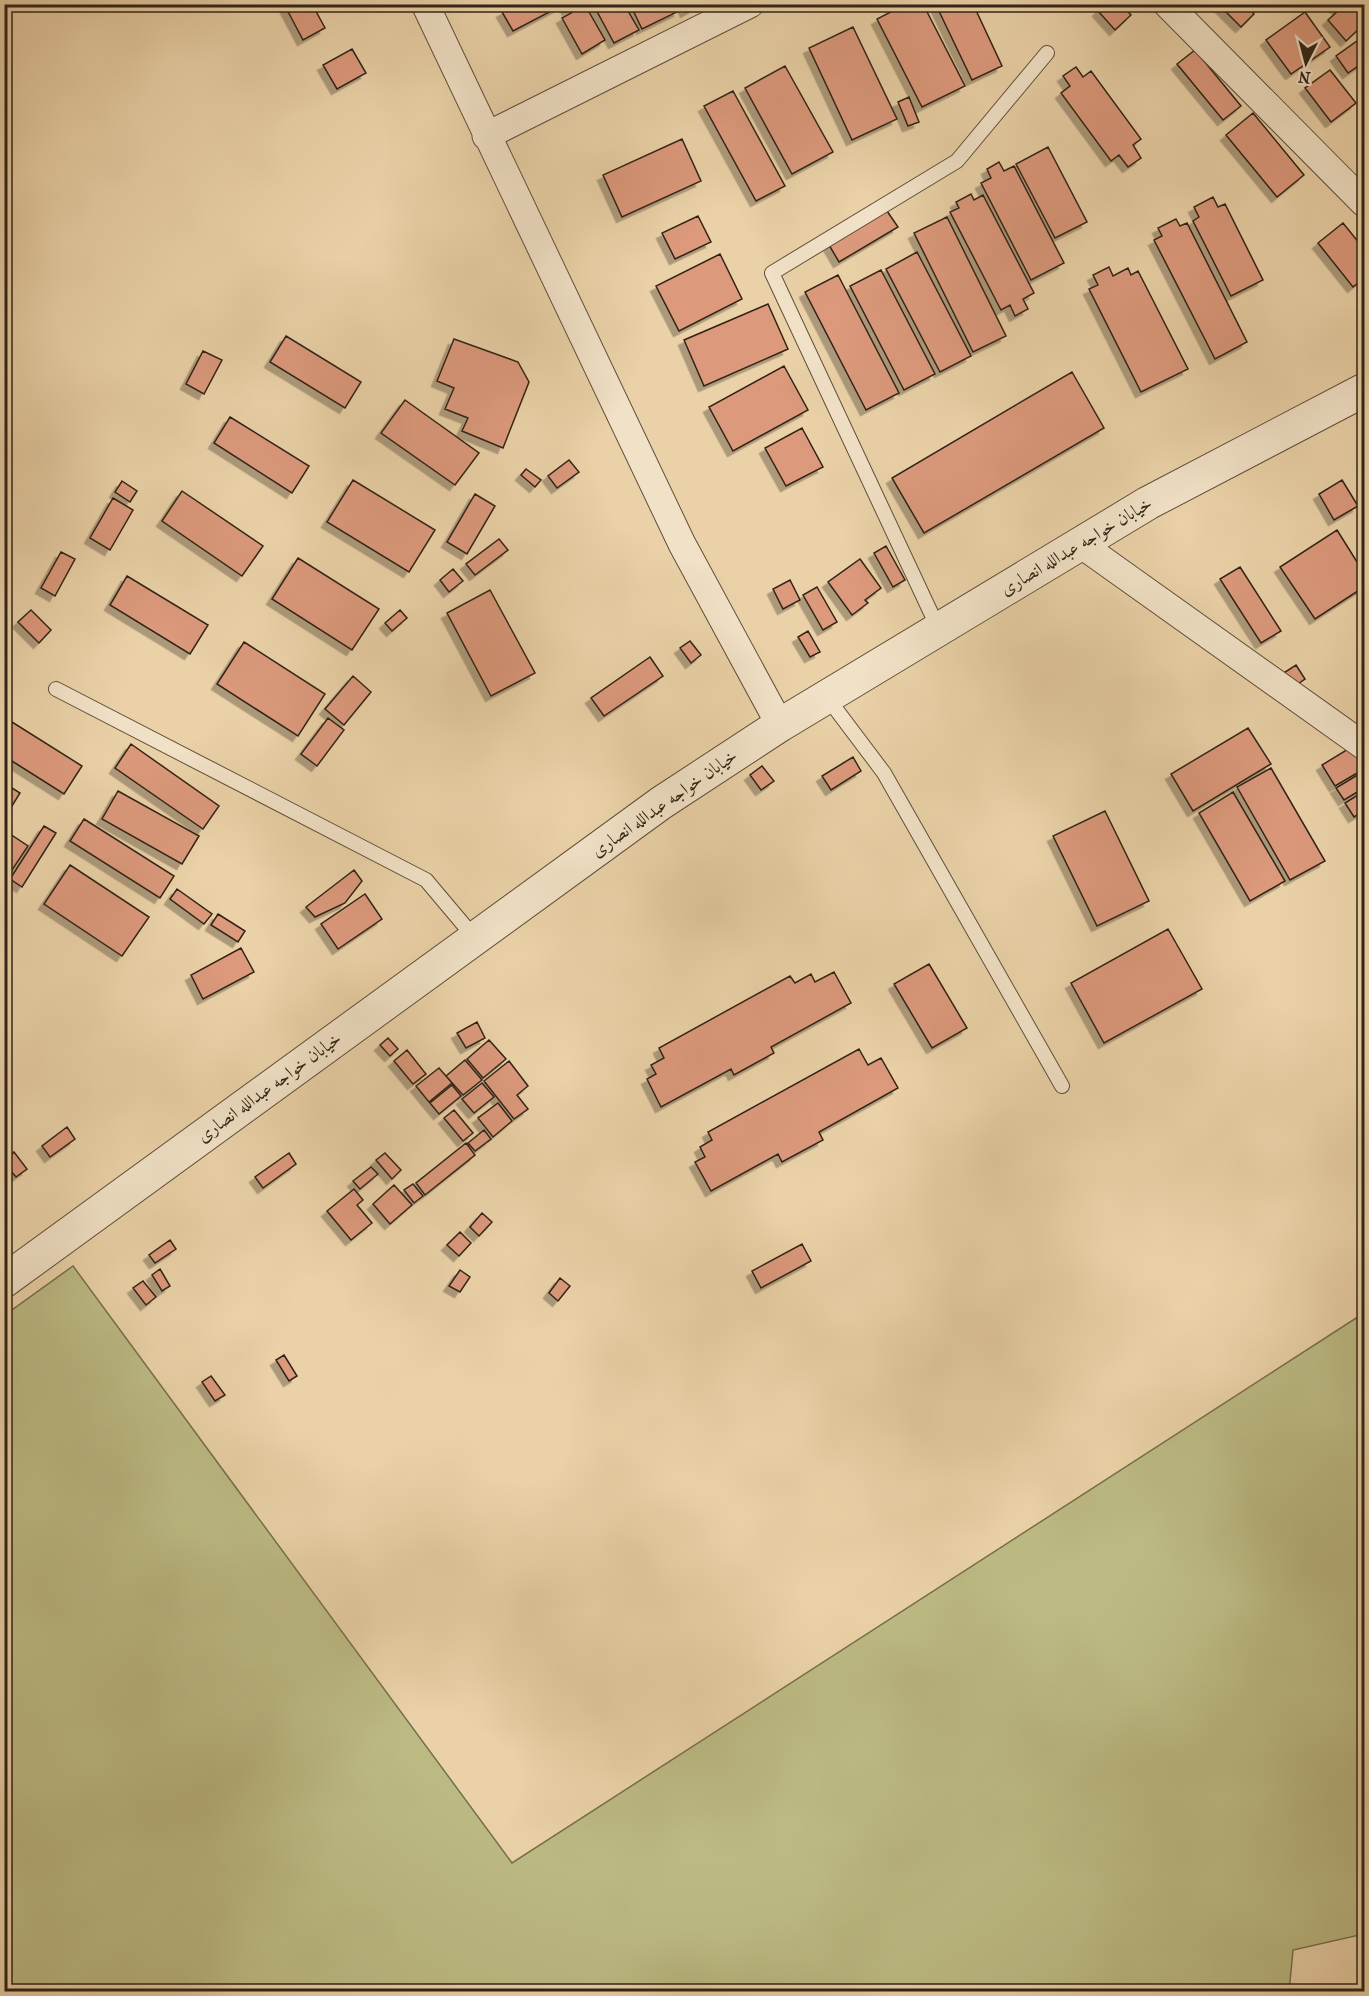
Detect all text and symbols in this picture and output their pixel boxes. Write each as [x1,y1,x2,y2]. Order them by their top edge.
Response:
north arrow [1276,33,1336,93]
text: N [1297,67,1312,88]
street label: خیابان خواجه عبدالله انصاری [997,493,1156,600]
street label: خیابان خواجه عبدالله انصاری [587,745,741,862]
street label: خیابان خواجه عبدالله انصاری [193,1028,346,1147]

